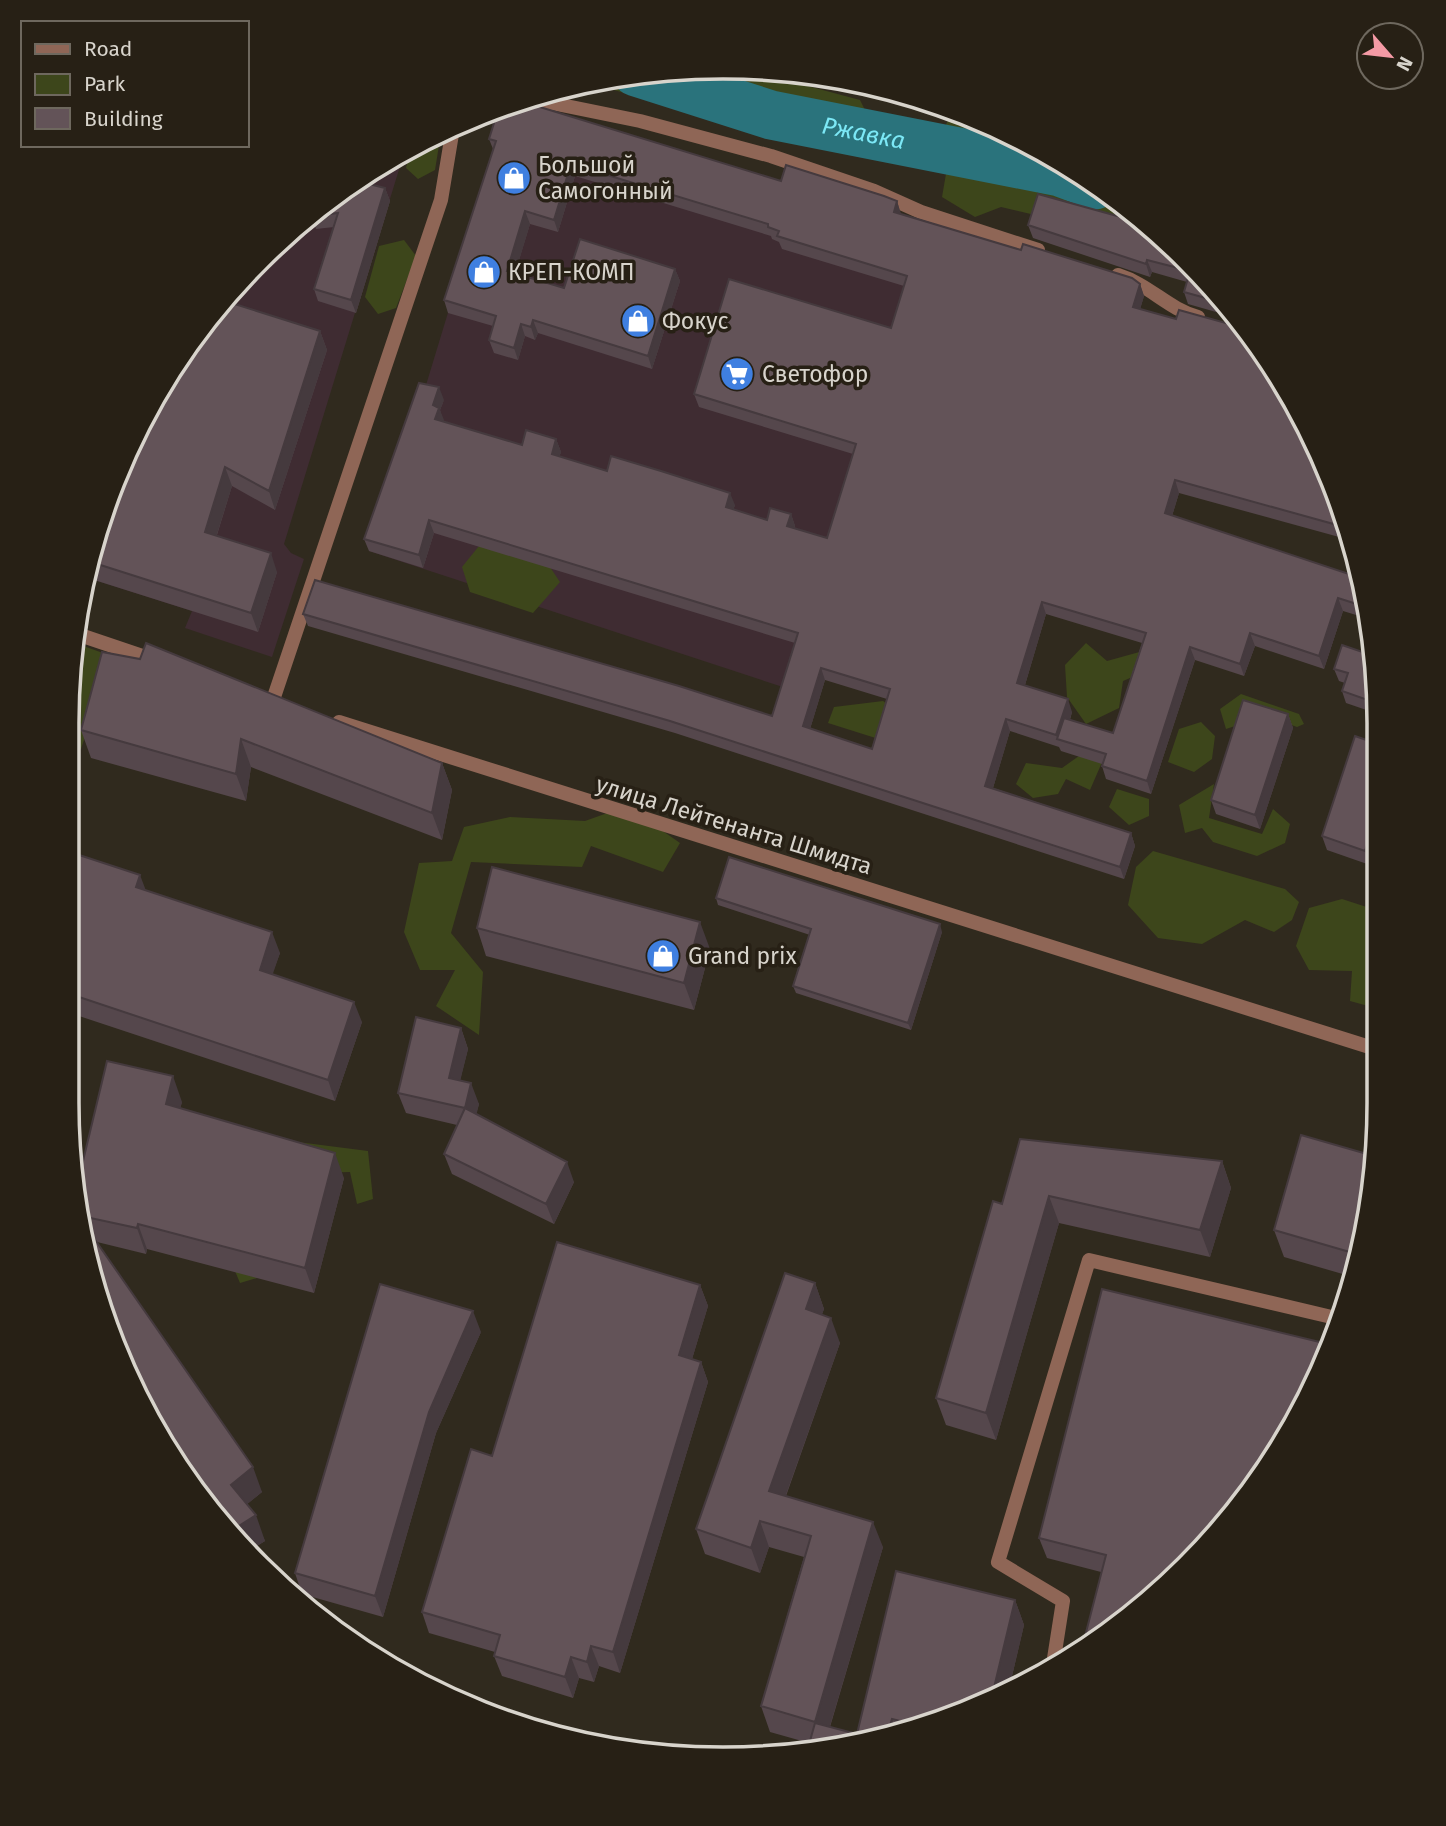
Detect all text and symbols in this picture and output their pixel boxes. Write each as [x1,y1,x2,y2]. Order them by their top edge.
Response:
legend [21,21,248,147]
north arrow [1355,21,1425,91]
text: Road [84,36,132,62]
text: N [1391,53,1418,75]
text: Park [84,71,126,97]
text: Building [84,106,163,132]
water label: Ржавка [820,111,907,155]
place label: Большой Самогонный [538,151,673,205]
shop icon: Большой Самогонный [495,159,533,197]
shop icon: КРЕП-КОМП [465,253,503,291]
place label: КРЕП-КОМП [508,258,634,286]
shop icon: Фокус [619,302,657,340]
place label: Фокус [662,307,728,335]
supermarket icon: Светофор [718,355,756,393]
place label: Светофор [762,360,868,388]
street label: улица Лейтенанта Шмидта [593,770,875,880]
shop icon: Grand prix [644,937,682,975]
place label: Grand prix [688,942,797,970]

